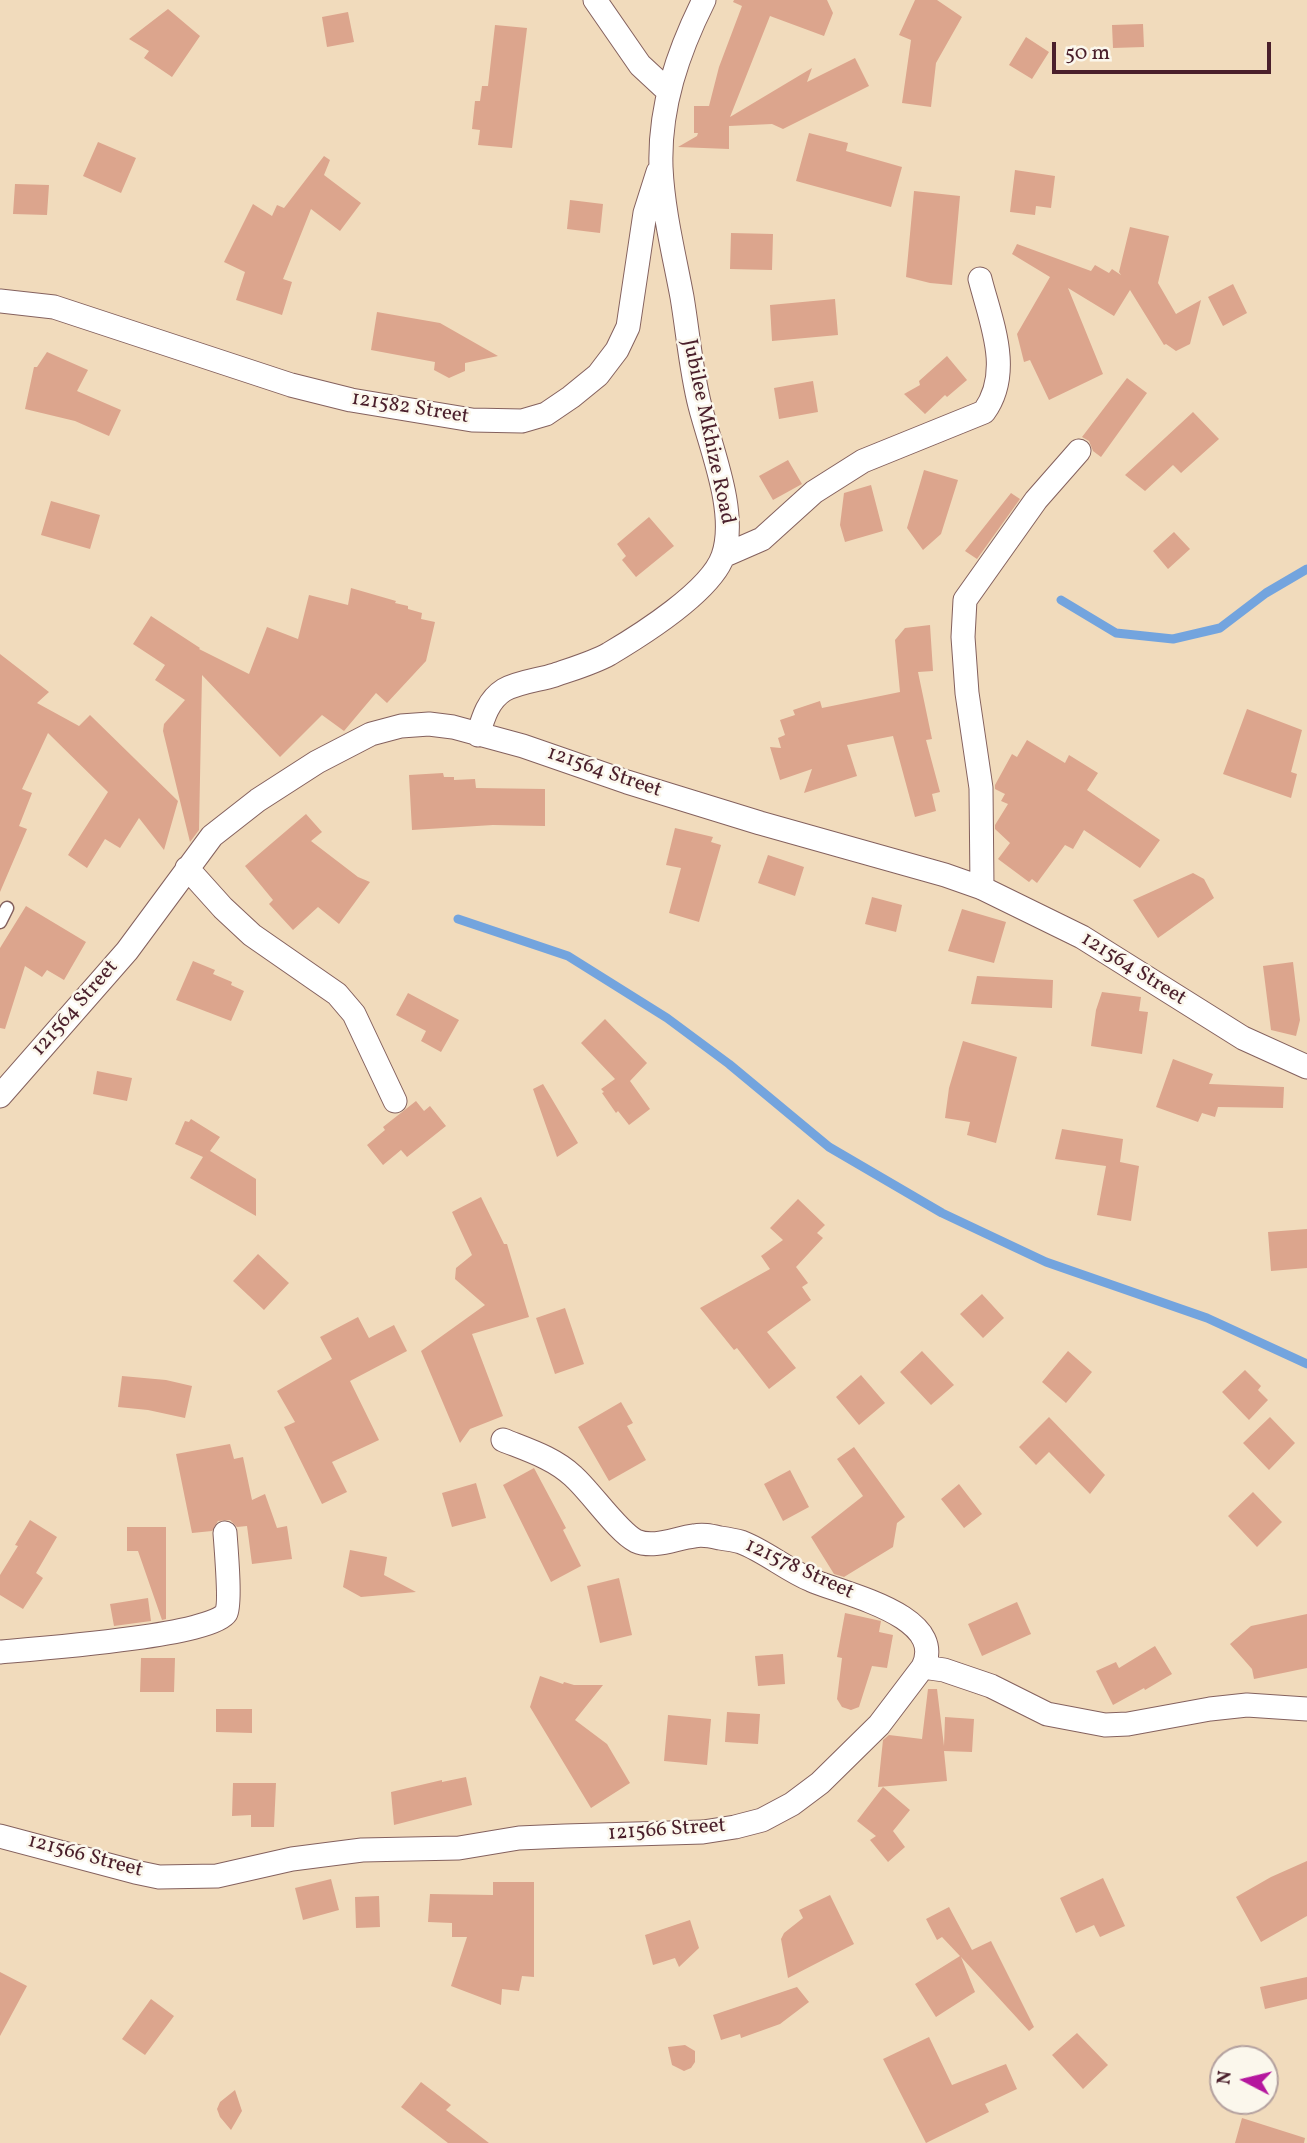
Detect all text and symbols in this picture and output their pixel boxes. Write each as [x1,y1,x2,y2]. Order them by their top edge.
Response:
scale bar [1055,28,1274,72]
text: 50 m [1065,39,1110,68]
street label: Jubilee Mkhize Road [675,337,739,527]
street label: 121582 Street [349,387,471,431]
street label: 121564 Street [543,742,665,804]
street label: 121564 Street [1076,928,1190,1012]
street label: 121564 Street [27,956,125,1062]
street label: 121578 Street [741,1534,857,1606]
street label: 121566 Street [607,1814,727,1848]
street label: 121566 Street [25,1830,145,1884]
north arrow [1209,2045,1279,2115]
text: N [1211,2069,1239,2086]

